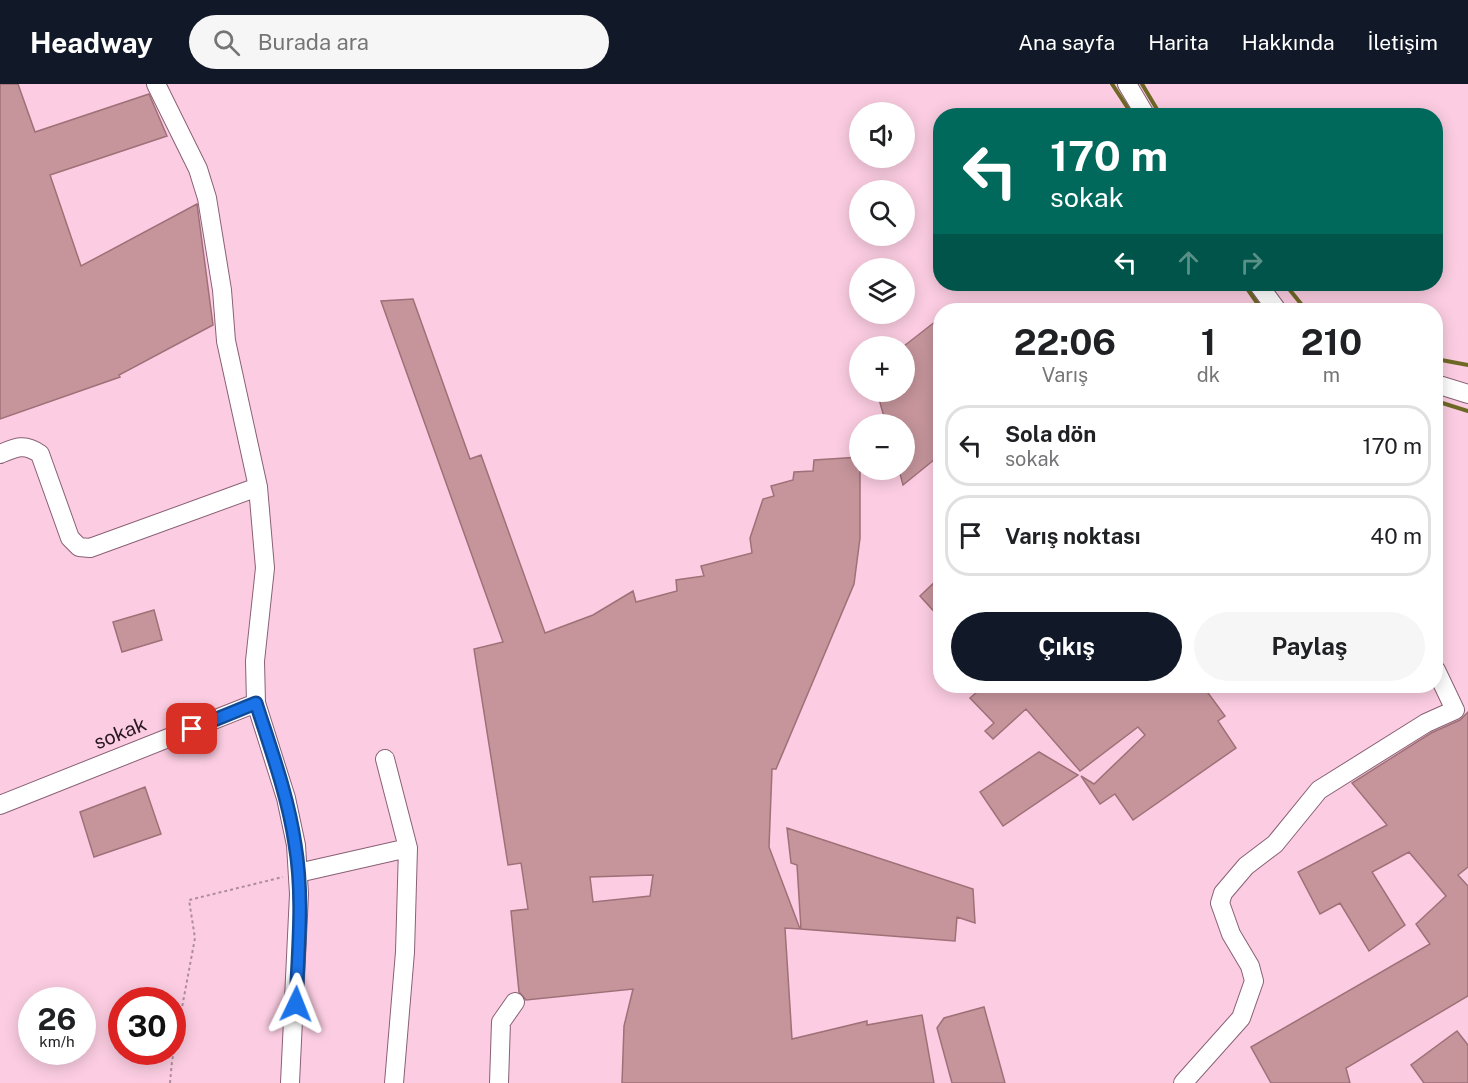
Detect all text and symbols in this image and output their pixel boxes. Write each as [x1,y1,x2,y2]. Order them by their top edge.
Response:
search box [189,15,609,69]
text: Headway [30,26,153,59]
icon: search [210,26,243,59]
text: Burada ara [258,29,369,55]
text: Ana sayfa [1018,30,1115,55]
text: Harita [1148,30,1209,55]
text: Hakkında [1242,30,1335,55]
text: İletişim [1368,30,1438,55]
map controls [849,102,915,480]
button: sound [849,102,915,168]
text: 170 m [1050,131,1168,180]
icon: left [951,132,1029,210]
button: search [849,180,915,246]
text: sokak [1050,181,1124,213]
icon: left [1109,246,1142,279]
icon: ahead [1172,246,1205,279]
icon: right [1235,246,1268,279]
button: layers [849,258,915,324]
text: 22:06 [1014,321,1116,363]
text: 1 [1201,321,1216,363]
text: 210 [1301,321,1362,363]
button: + [849,336,915,402]
text: Varış [1042,363,1088,387]
text: dk [1197,363,1220,387]
text: m [1323,363,1340,387]
button: − [849,414,915,480]
text: Sola dön [1005,421,1096,447]
icon: left [954,429,987,462]
text: 170 m [1362,433,1422,459]
text: sokak [1005,447,1060,471]
icon: arrive [954,519,987,552]
text: Varış noktası [1005,523,1140,549]
text: 40 m [1370,523,1422,549]
button: Çıkış [951,612,1182,681]
button: Paylaş [1194,612,1425,681]
pin [166,703,217,754]
street label: sokak [90,712,150,754]
icon: arrive [175,712,208,745]
position arrow [264,972,328,1036]
speed limit sign: 30 [108,987,186,1065]
text: 26 [38,1001,76,1037]
text: km/h [39,1033,75,1050]

